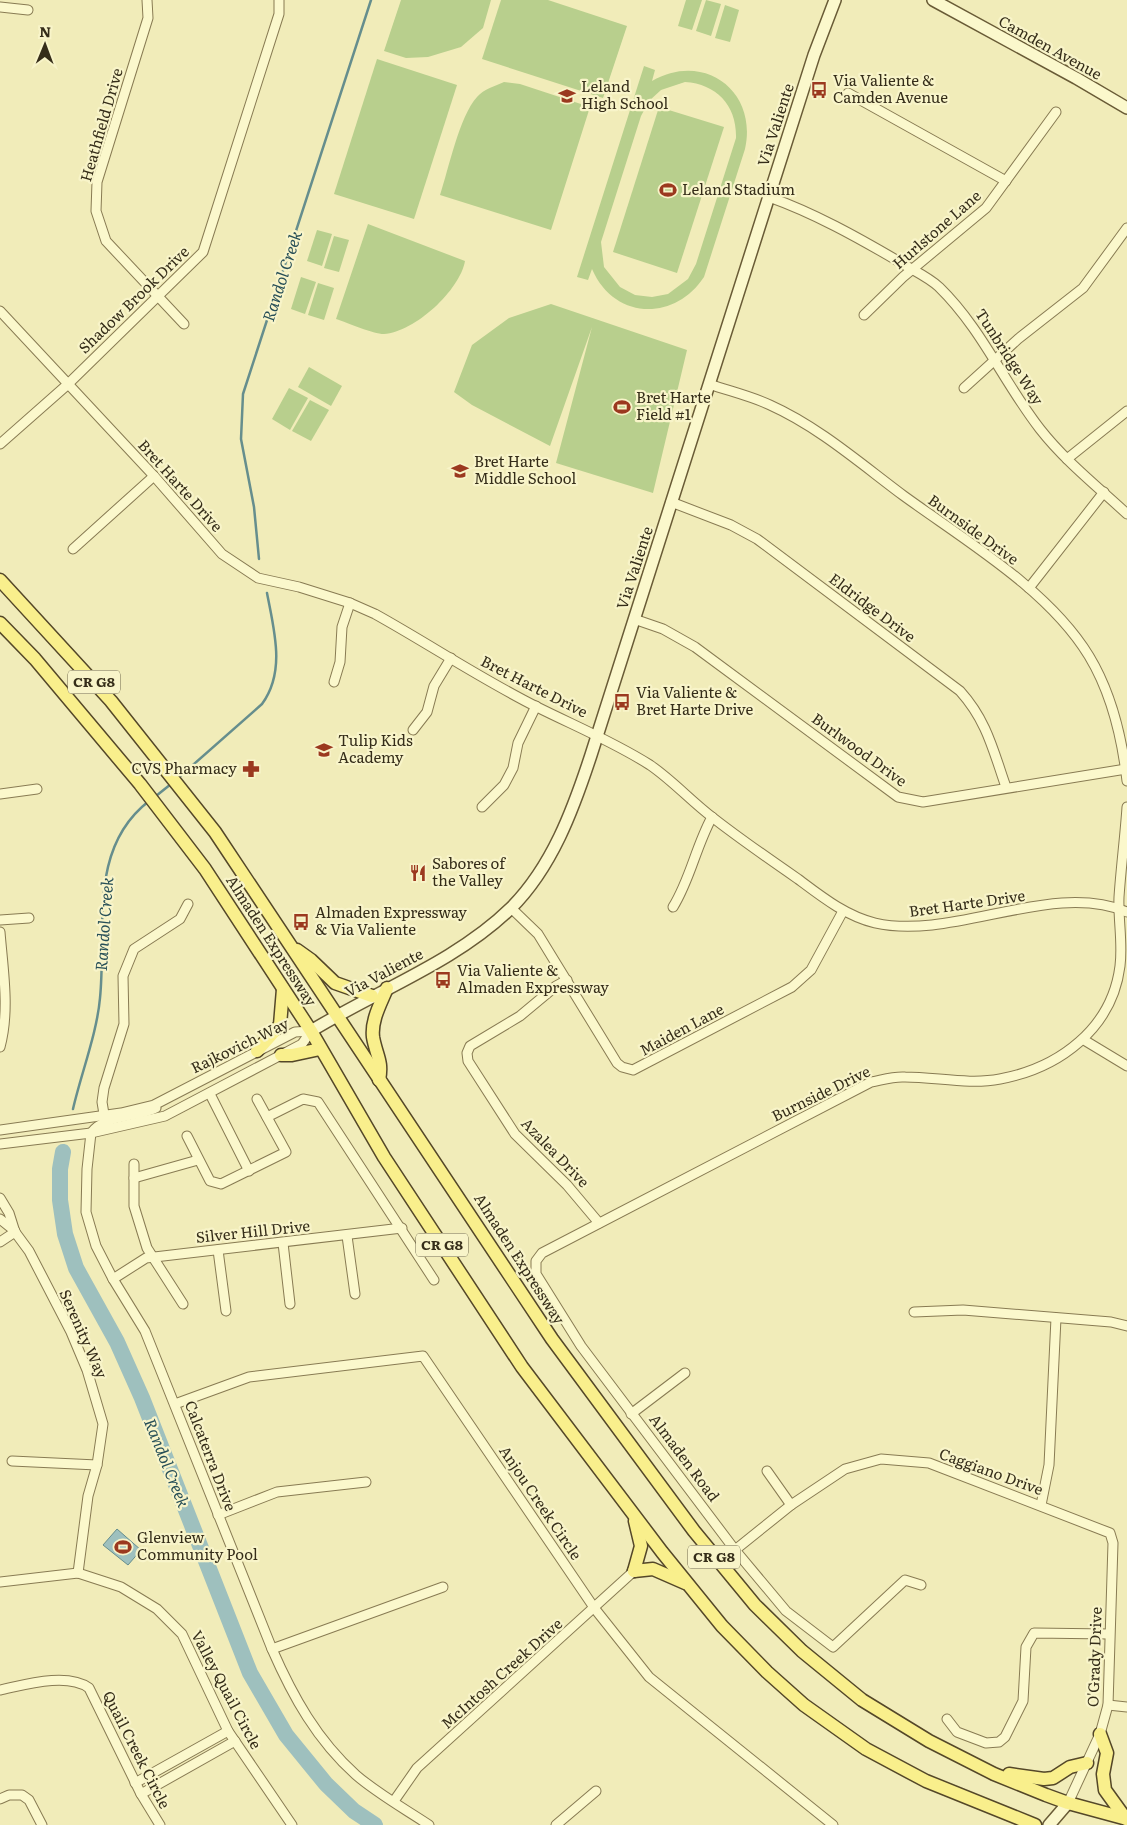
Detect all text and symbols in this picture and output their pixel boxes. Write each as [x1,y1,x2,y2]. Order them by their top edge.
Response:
street label: Camden Avenue [995,9,1107,85]
north arrow [20,20,70,70]
text: N [39,21,52,41]
street label: Heathfield Drive [73,65,128,184]
place label: Via Valiente & Camden Avenue [833,68,948,108]
place label: Leland High School [581,74,668,114]
street label: Via Valiente [750,80,799,169]
bus stop icon: Via Valiente & Camden Avenue [809,80,829,100]
school or university icon: Leland High School [557,86,577,106]
place label: Leland Stadium [682,177,796,200]
sports icon: Leland Stadium [658,180,678,200]
street label: Hurlstone Lane [887,184,985,274]
water label: Randol Creek [255,227,307,324]
street label: Shadow Brook Drive [72,240,194,358]
street label: Tunbridge Way [970,303,1050,409]
place label: Bret Harte Field #1 [636,385,711,425]
sports icon: Bret Harte Field #1 [612,397,632,417]
street label: Bret Harte Drive [133,434,229,536]
place label: Bret Harte Middle School [474,449,576,489]
school or university icon: Bret Harte Middle School [450,461,470,481]
street label: Burnside Drive [924,488,1024,570]
street label: Via Valiente [609,523,658,612]
street label: Eldridge Drive [825,567,921,647]
street label: Bret Harte Drive [477,649,592,723]
road number: CR G8 [68,670,120,694]
place label: Via Valiente & Bret Harte Drive [636,680,753,720]
bus stop icon: Via Valiente & Bret Harte Drive [612,692,632,712]
street label: Burlwood Drive [807,706,912,791]
place label: Tulip Kids Academy [338,728,413,768]
school or university icon: Tulip Kids Academy [314,740,334,760]
place label: CVS Pharmacy [132,756,237,779]
pharmacy icon: CVS Pharmacy [241,759,261,779]
place label: Sabores of the Valley [432,851,506,891]
restaurant icon: Sabores of the Valley [408,863,428,883]
street label: Almaden Expressway [221,870,323,1010]
water label: Randol Creek [88,876,118,972]
street label: Bret Harte Drive [907,883,1027,922]
place label: Almaden Expressway & Via Valiente [315,900,467,940]
bus stop icon: Almaden Expressway & Via Valiente [291,912,311,932]
street label: Via Valiente [340,941,427,1002]
place label: Via Valiente & Almaden Expressway [457,958,609,998]
bus stop icon: Via Valiente & Almaden Expressway [433,970,453,990]
street label: Maiden Lane [635,997,728,1061]
street label: Rajkovich Way [186,1011,293,1078]
street label: Burnside Drive [767,1059,874,1127]
street label: Azalea Drive [517,1112,596,1192]
street label: Almaden Expressway [469,1188,571,1328]
street label: Silver Hill Drive [195,1213,311,1248]
road number: CR G8 [416,1234,468,1256]
street label: Serenity Way [54,1285,114,1382]
street label: Calcaterra Drive [180,1397,243,1514]
street label: Almaden Road [645,1408,726,1506]
water label: Randol Creek [139,1414,197,1511]
street label: Anjou Creek Circle [494,1440,588,1564]
street label: Caggiano Drive [936,1441,1047,1500]
place label: Glenview Community Pool [137,1525,258,1565]
sports icon: Glenview Community Pool [113,1537,133,1557]
road number: CR G8 [688,1545,740,1568]
street label: O'Grady Drive [1080,1606,1107,1708]
street label: McIntosh Creek Drive [435,1612,567,1734]
street label: Valley Quail Circle [186,1626,268,1753]
street label: Quail Creek Circle [98,1686,177,1812]

